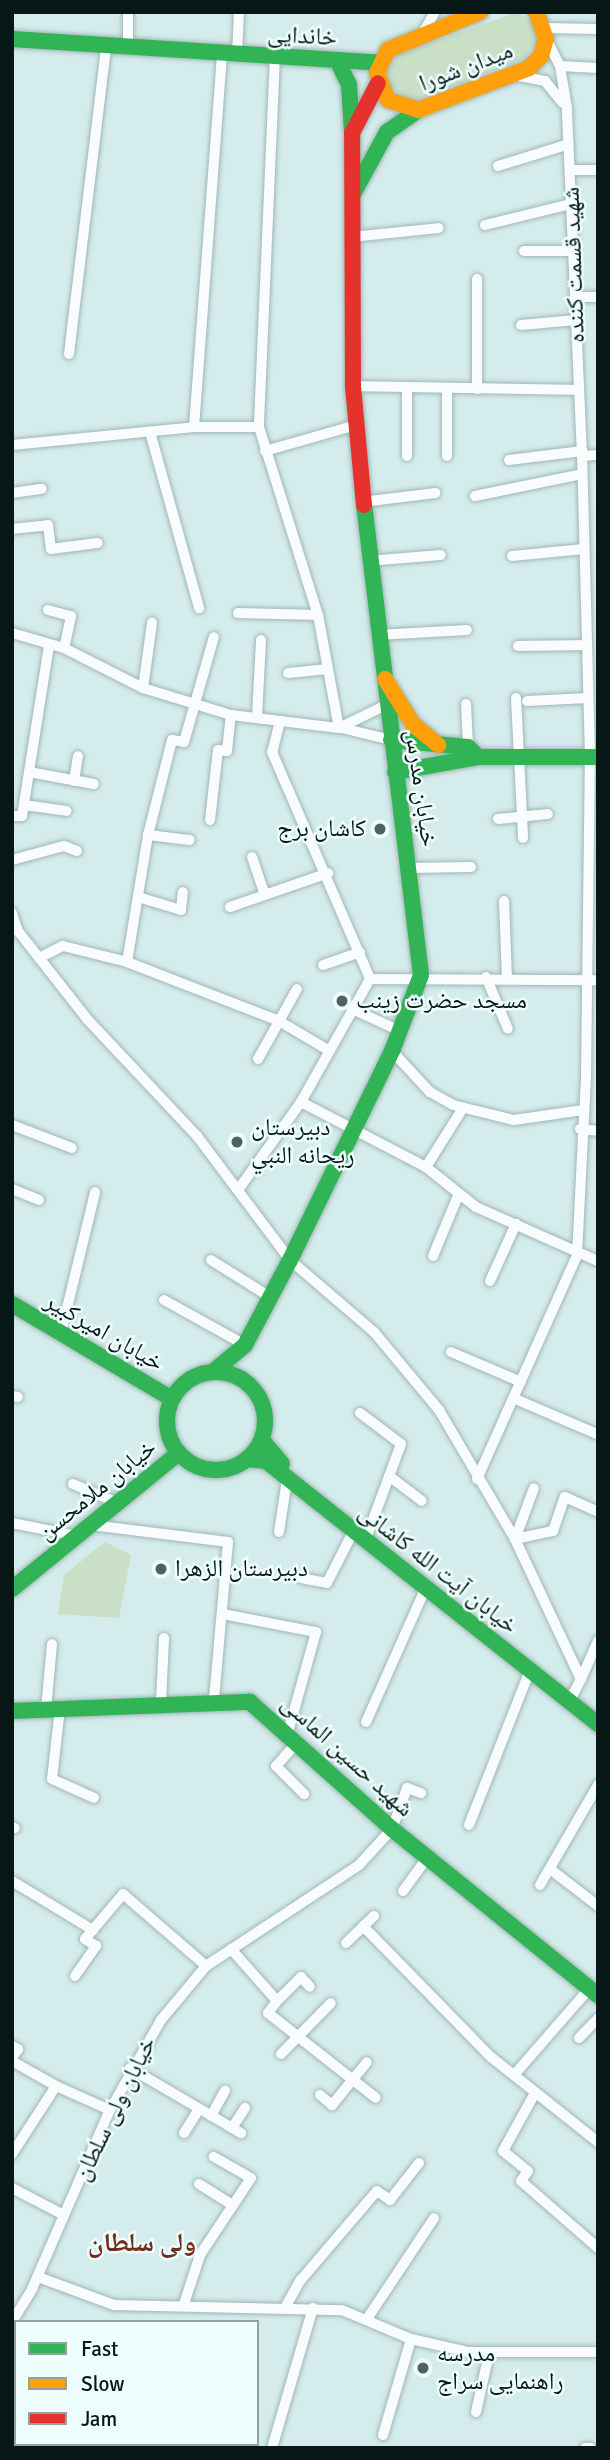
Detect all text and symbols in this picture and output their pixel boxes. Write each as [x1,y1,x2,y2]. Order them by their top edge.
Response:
street label: خاندایی [266,20,338,52]
street label: میدان شورا [415,36,517,98]
street label: شهید قسمت کننده [557,186,591,344]
street label: خیابان مدرس [399,728,443,848]
place label: کاشان برج [277,815,366,843]
marker: کاشان برج [372,821,388,837]
place label: مسجد حضرت زینب [356,987,527,1015]
marker: مسجد حضرت زینب [334,993,350,1009]
place label: دبيرستان ريحانه النبي [251,1114,355,1170]
marker: دبيرستان ريحانه النبي [229,1134,245,1150]
street label: خیابان امیرکبیر [40,1286,168,1378]
street label: خیابان ملامحسن [32,1433,162,1547]
street label: خیابان آیت الله کاشانی [352,1498,524,1640]
place label: دبیرستان الزهرا [175,1555,308,1583]
marker: دبیرستان الزهرا [153,1561,169,1577]
street label: شهید حسین الماسی [275,1689,419,1823]
street label: خیابان ولی سلطان [68,2032,162,2186]
district label: ولی سلطان [88,2228,196,2260]
legend [14,2320,259,2446]
text: Fast [81,2336,118,2362]
place label: مدرسه راهنمایی سراج [437,2340,564,2396]
marker: مدرسه راهنمایی سراج [415,2360,431,2376]
text: Slow [81,2371,125,2397]
text: Jam [81,2406,117,2432]

